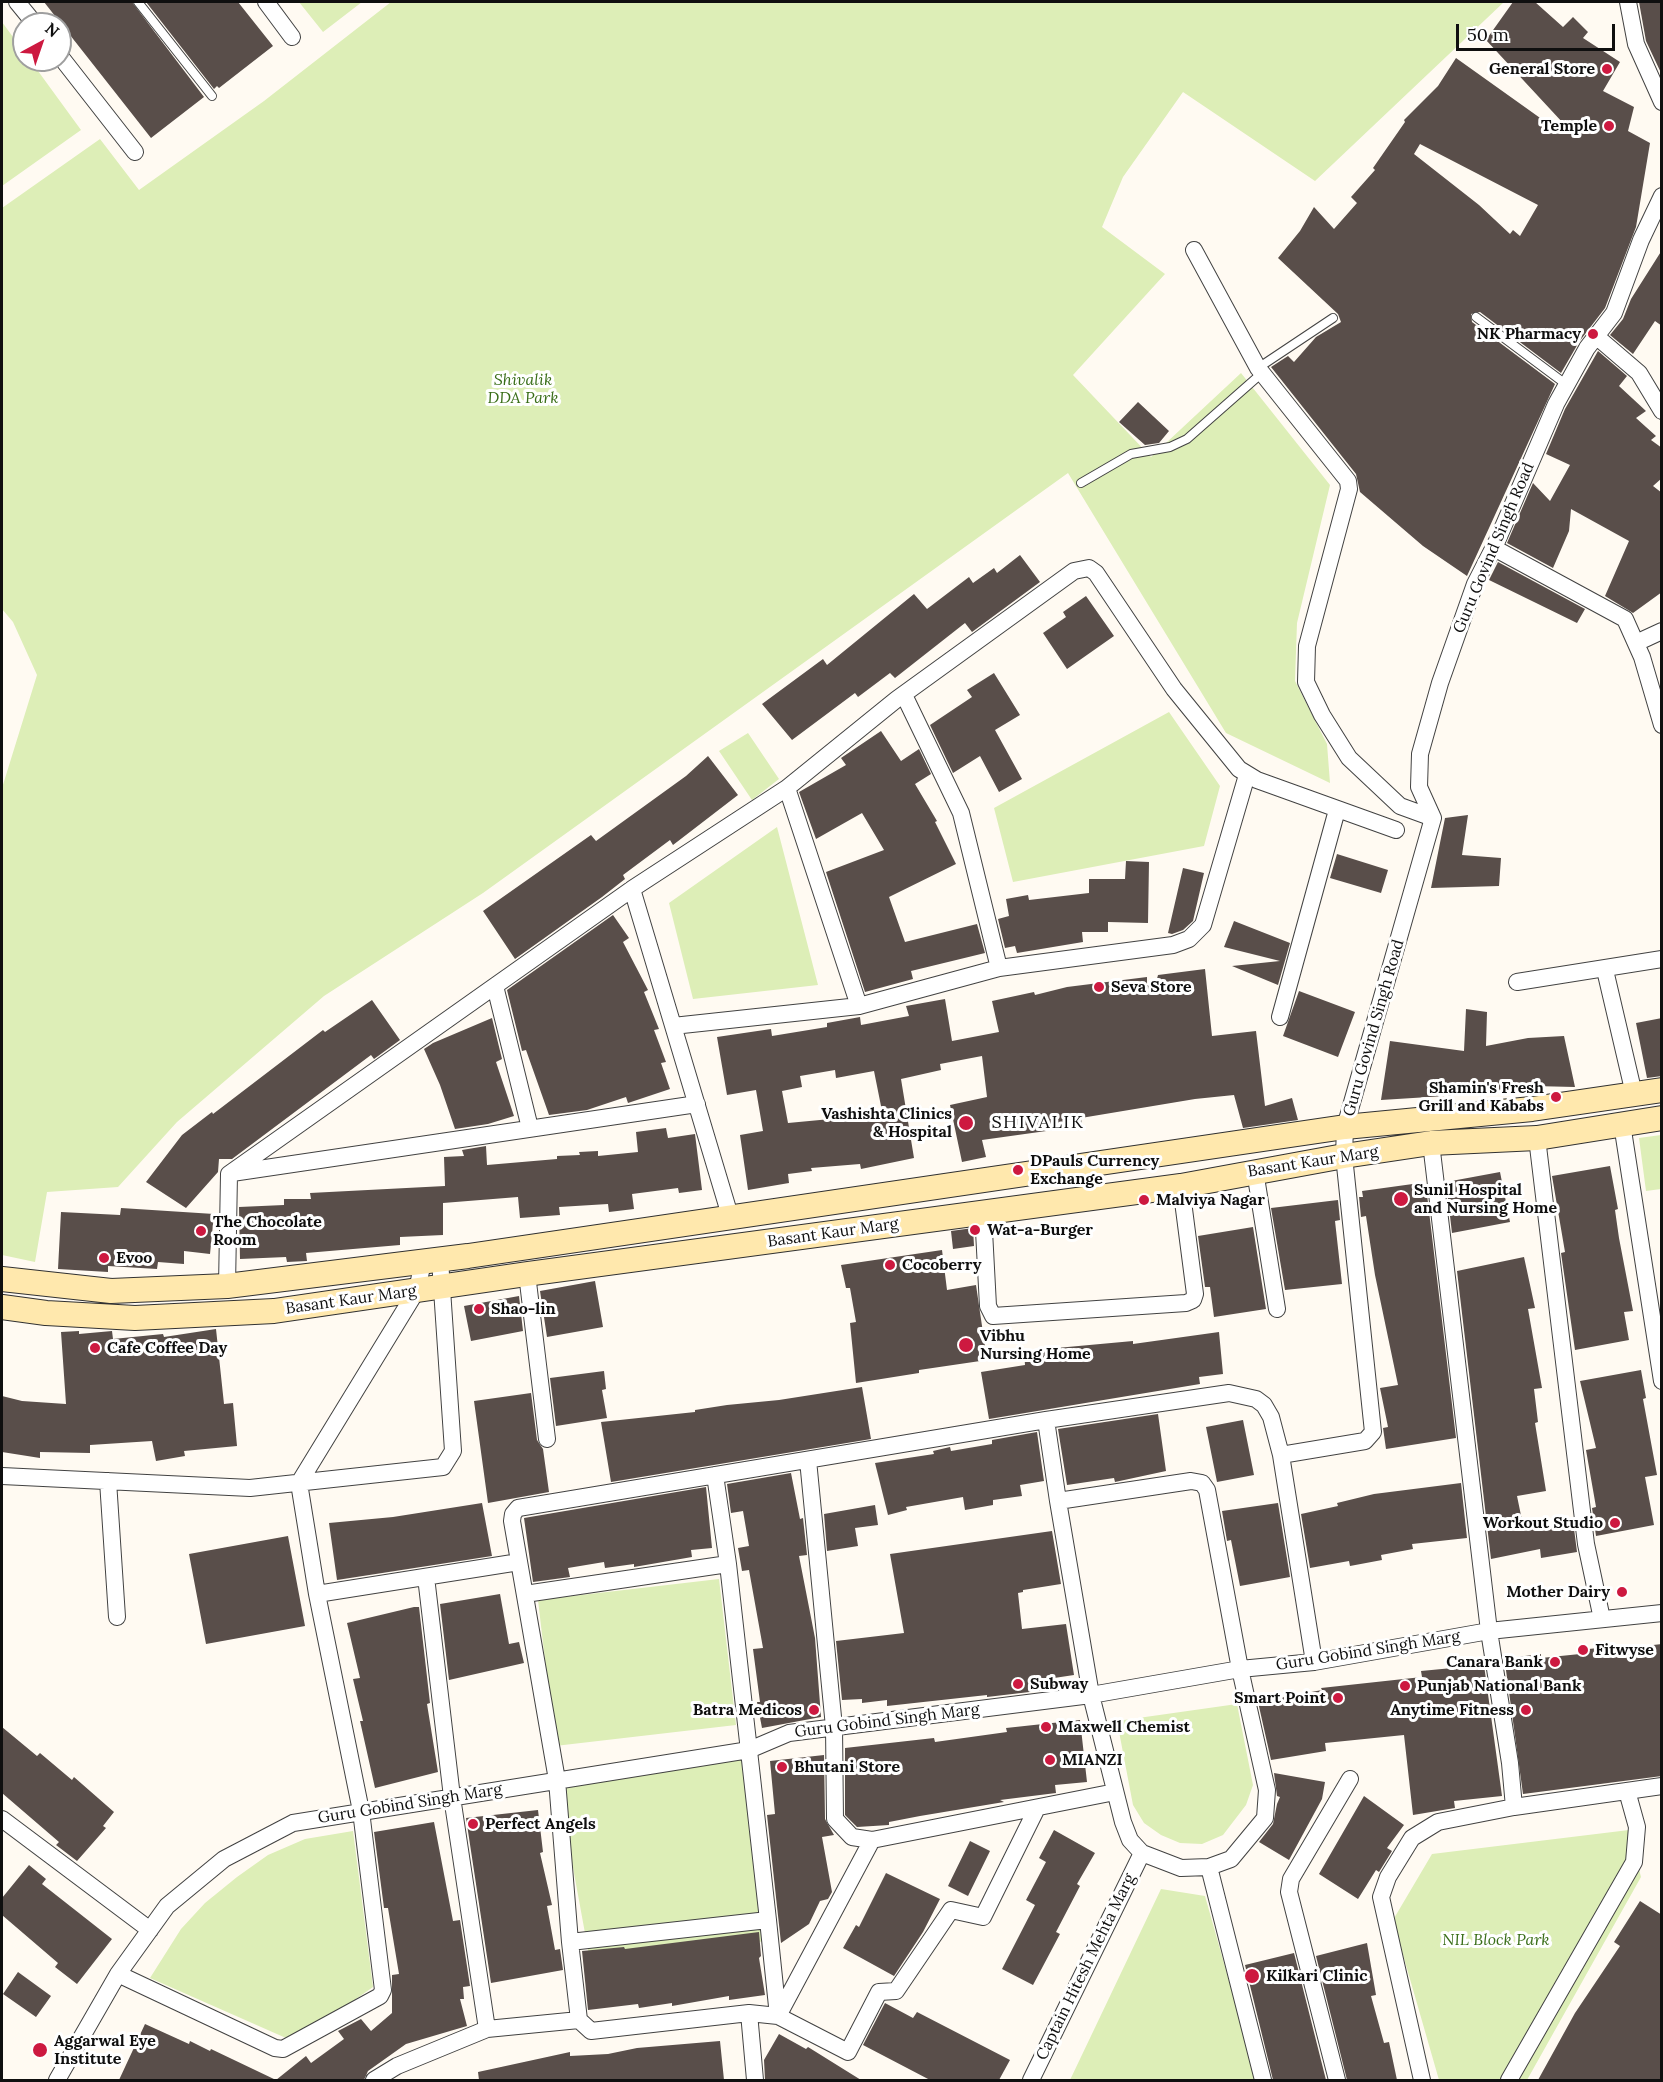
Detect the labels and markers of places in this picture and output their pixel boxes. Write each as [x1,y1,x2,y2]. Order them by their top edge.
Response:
place label: General Store [1489,59,1595,79]
marker: General Store [1600,62,1614,76]
place label: Temple [1541,116,1597,136]
marker: Temple [1602,119,1616,133]
place label: NK Pharmacy [1477,324,1581,344]
marker: NK Pharmacy [1586,327,1600,341]
place label: Seva Store [1111,977,1192,997]
marker: Seva Store [1092,980,1106,994]
place label: Shamin's Fresh Grill and Kababs [1418,1078,1544,1116]
marker: Shamin's Fresh Grill and Kababs [1549,1090,1563,1104]
place label: Vashishta Clinics & Hospital [821,1104,952,1142]
marker: Vashishta Clinics & Hospital [957,1114,975,1132]
place label: DPauls Currency Exchange [1030,1151,1159,1189]
marker: DPauls Currency Exchange [1011,1163,1025,1177]
place label: Sunil Hospital and Nursing Home [1414,1180,1557,1218]
place label: Malviya Nagar [1156,1190,1265,1210]
marker: Sunil Hospital and Nursing Home [1392,1190,1410,1208]
marker: Malviya Nagar [1137,1193,1151,1207]
place label: The Chocolate Room [213,1212,322,1250]
place label: Wat-a-Burger [987,1220,1093,1240]
marker: Wat-a-Burger [968,1223,982,1237]
marker: The Chocolate Room [194,1224,208,1238]
place label: Evoo [116,1248,152,1268]
marker: Evoo [97,1251,111,1265]
place label: Cocoberry [902,1255,982,1275]
marker: Cocoberry [883,1258,897,1272]
place label: Shao-lin [491,1299,556,1319]
marker: Shao-lin [472,1302,486,1316]
place label: Vibhu Nursing Home [980,1326,1091,1364]
marker: Vibhu Nursing Home [957,1336,975,1354]
place label: Cafe Coffee Day [107,1338,227,1358]
marker: Cafe Coffee Day [88,1341,102,1355]
place label: Workout Studio [1483,1513,1603,1533]
marker: Workout Studio [1608,1516,1622,1530]
place label: Mother Dairy [1506,1582,1610,1602]
marker: Mother Dairy [1615,1585,1629,1599]
place label: Fitwyse [1595,1640,1654,1660]
marker: Fitwyse [1576,1643,1590,1657]
place label: Canara Bank [1446,1652,1543,1672]
marker: Canara Bank [1548,1655,1562,1669]
place label: Subway [1030,1674,1088,1694]
place label: Punjab National Bank [1417,1676,1581,1696]
marker: Subway [1011,1677,1025,1691]
marker: Punjab National Bank [1398,1679,1412,1693]
place label: Smart Point [1234,1688,1326,1708]
marker: Smart Point [1331,1691,1345,1705]
place label: Batra Medicos [693,1700,802,1720]
place label: Anytime Fitness [1390,1700,1514,1720]
marker: Batra Medicos [807,1703,821,1717]
marker: Anytime Fitness [1519,1703,1533,1717]
place label: Maxwell Chemist [1058,1717,1190,1737]
marker: Maxwell Chemist [1039,1720,1053,1734]
place label: MIANZI [1062,1750,1123,1770]
marker: MIANZI [1043,1753,1057,1767]
place label: Bhutani Store [794,1757,900,1777]
marker: Bhutani Store [775,1760,789,1774]
place label: Perfect Angels [485,1814,596,1834]
marker: Perfect Angels [466,1817,480,1831]
place label: Kilkari Clinic [1266,1966,1368,1986]
marker: Kilkari Clinic [1243,1967,1261,1985]
place label: Aggarwal Eye Institute [54,2031,156,2069]
marker: Aggarwal Eye Institute [31,2041,49,2059]

